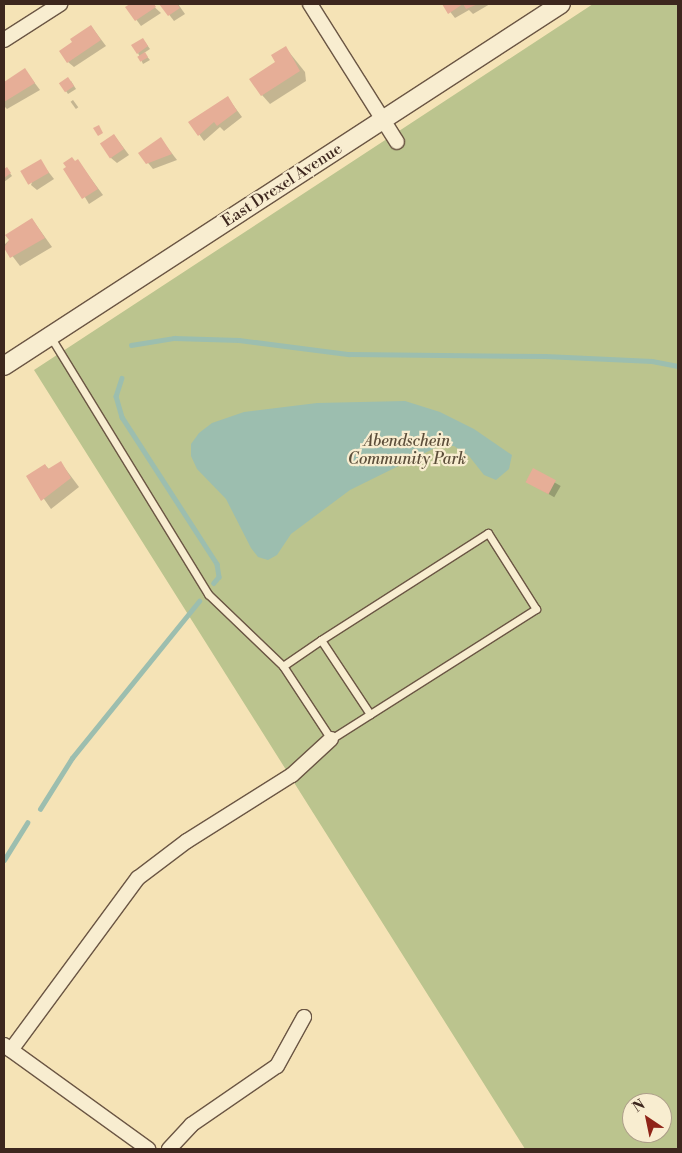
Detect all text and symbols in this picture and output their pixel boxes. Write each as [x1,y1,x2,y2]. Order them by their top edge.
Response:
street label: East Drexel Avenue [218,139,346,231]
park label: Abendschein Community Park [348,431,466,469]
north arrow [622,1093,672,1143]
text: N [630,1096,649,1117]

